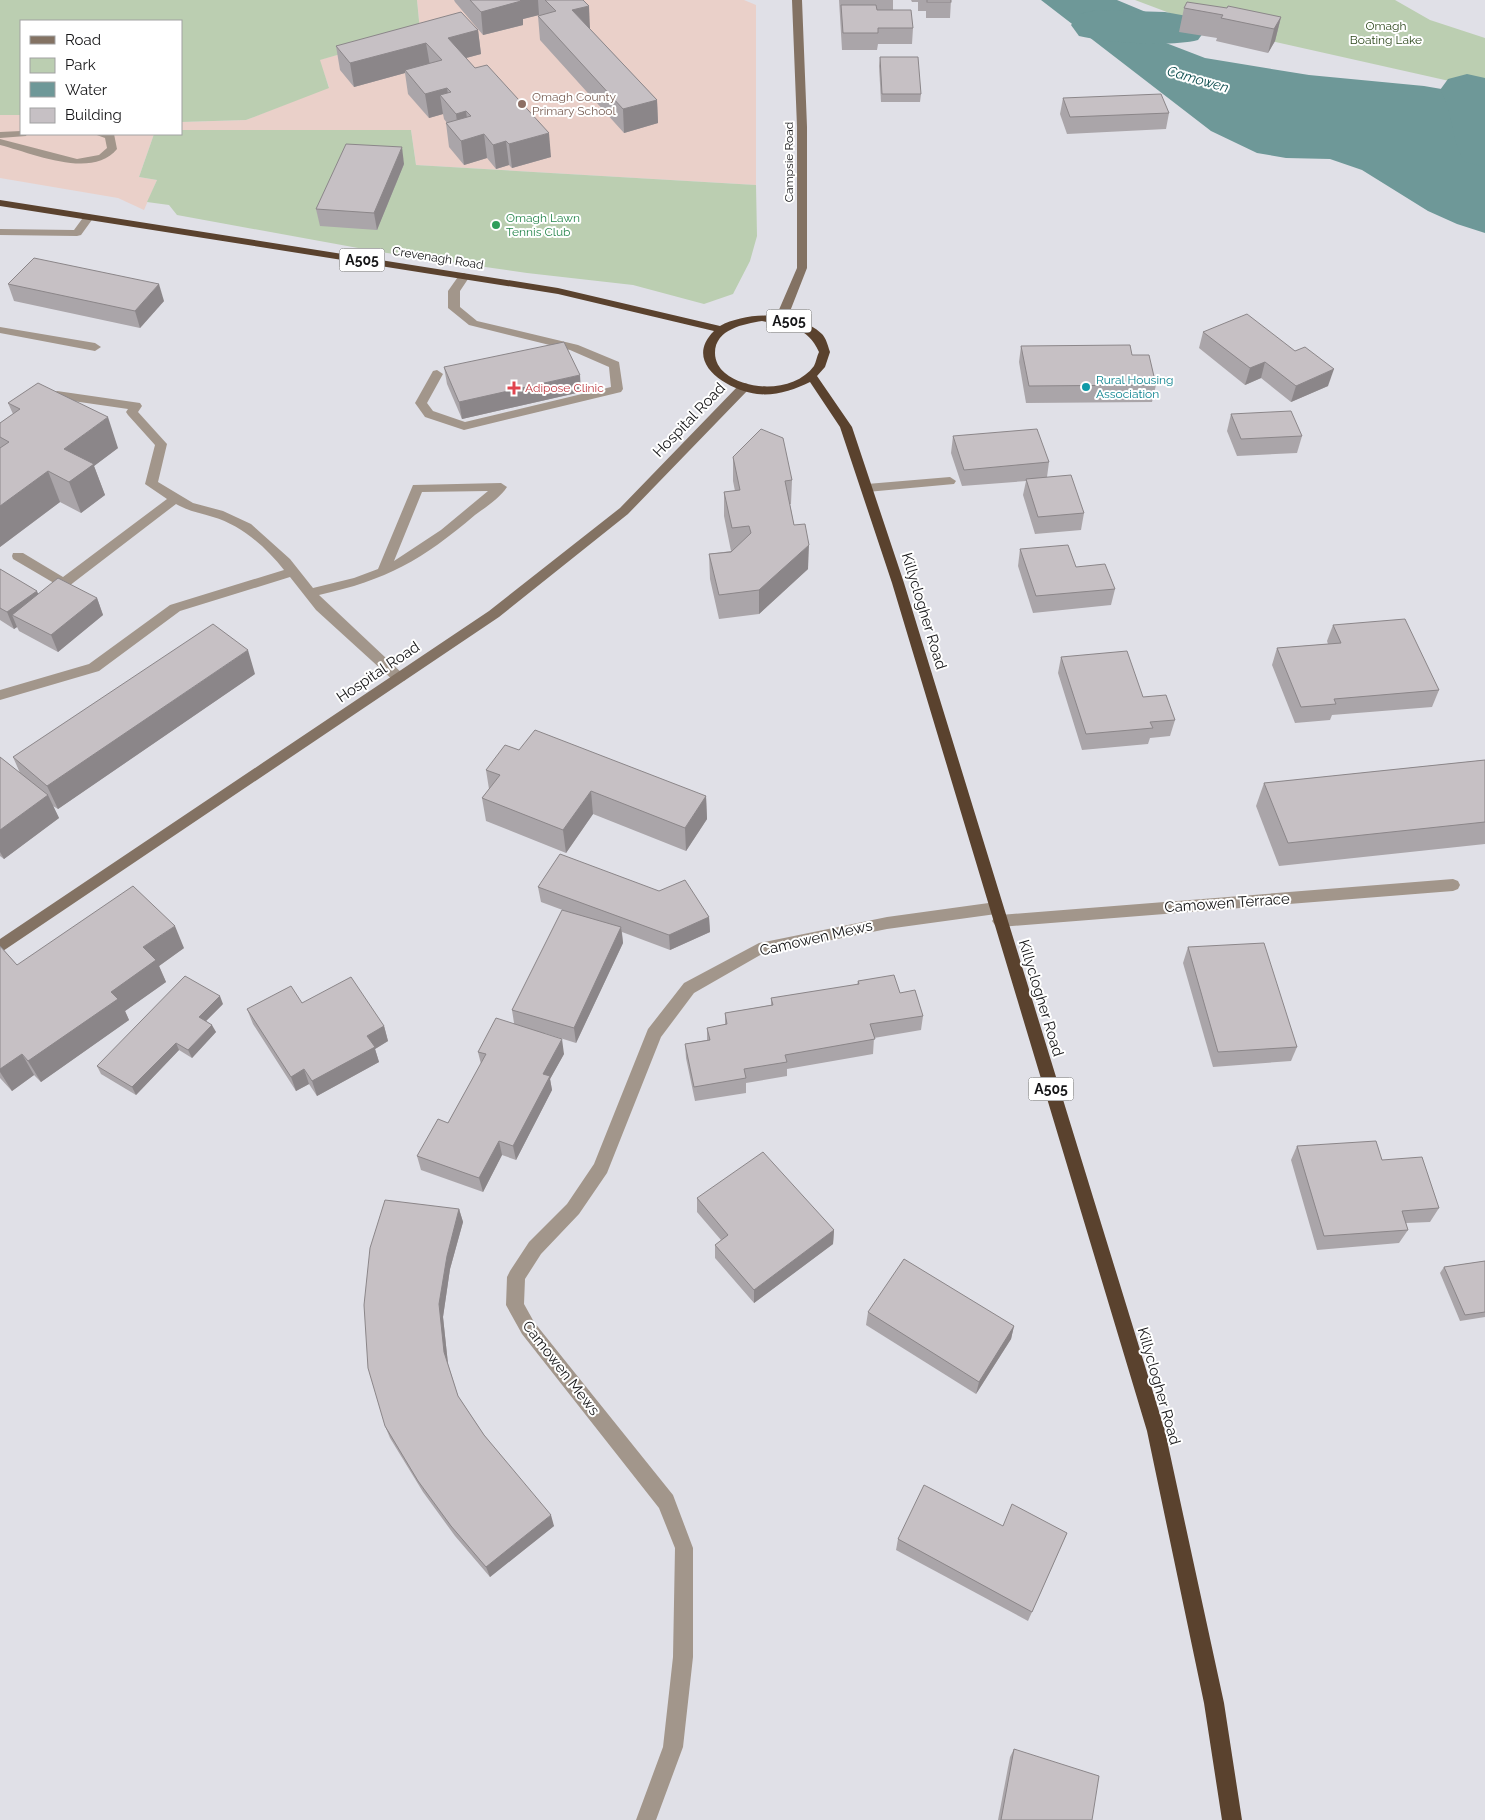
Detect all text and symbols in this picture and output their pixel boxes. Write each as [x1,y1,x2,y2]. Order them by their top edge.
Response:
park label: Omagh Boating Lake [1350,19,1422,47]
legend [20,20,182,135]
text: Road [65,31,101,49]
text: Park [65,56,96,74]
water label: Camowen [1165,63,1231,95]
text: Water [65,81,108,99]
place label: Omagh County Primary School [532,90,616,118]
marker: Omagh County Primary School [516,98,528,110]
text: Building [65,106,122,124]
street label: Campsie Road [782,122,796,202]
place label: Omagh Lawn Tennis Club [506,211,580,239]
marker: Omagh Lawn Tennis Club [490,219,502,231]
street label: Crevenagh Road [391,244,485,272]
road number: A505 [340,248,384,272]
road number: A505 [766,310,812,332]
place label: Rural Housing Association [1096,373,1173,401]
street label: Hospital Road [649,379,729,461]
marker: Adipose Clinic [507,381,521,395]
place label: Adipose Clinic [525,381,604,395]
marker: Rural Housing Association [1080,381,1092,393]
street label: Killyclogher Road [898,550,950,672]
street label: Hospital Road [333,638,423,706]
street label: Camowen Terrace [1164,890,1291,916]
street label: Camowen Mews [758,916,874,960]
street label: Killyclogher Road [1015,937,1067,1059]
road number: A505 [1028,1078,1074,1100]
street label: Camowen Mews [518,1317,604,1419]
street label: Killyclogher Road [1134,1325,1184,1447]

